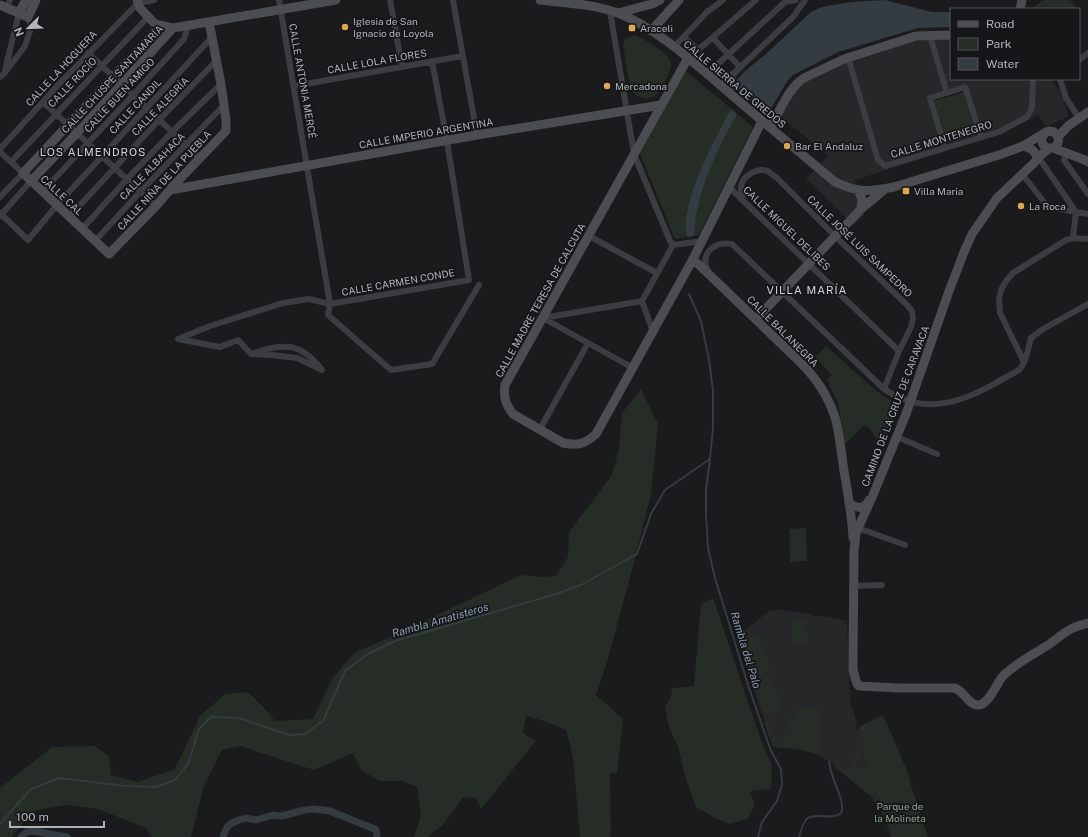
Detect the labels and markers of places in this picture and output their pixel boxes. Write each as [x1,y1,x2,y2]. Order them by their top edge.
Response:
place label: Iglesia de San Ignacio de Loyola [353,15,434,39]
marker: Iglesia de San Ignacio de Loyola [340,22,350,32]
place label: Araceli [640,22,673,34]
marker: Araceli [627,23,637,33]
place label: Mercadona [615,80,667,92]
marker: Mercadona [602,81,612,91]
place label: Bar El Andaluz [795,140,863,152]
marker: Bar El Andaluz [782,141,792,151]
place label: Villa Maria [914,185,963,197]
marker: Villa Maria [901,186,911,196]
place label: La Roca [1029,200,1066,212]
marker: La Roca [1016,201,1026,211]

